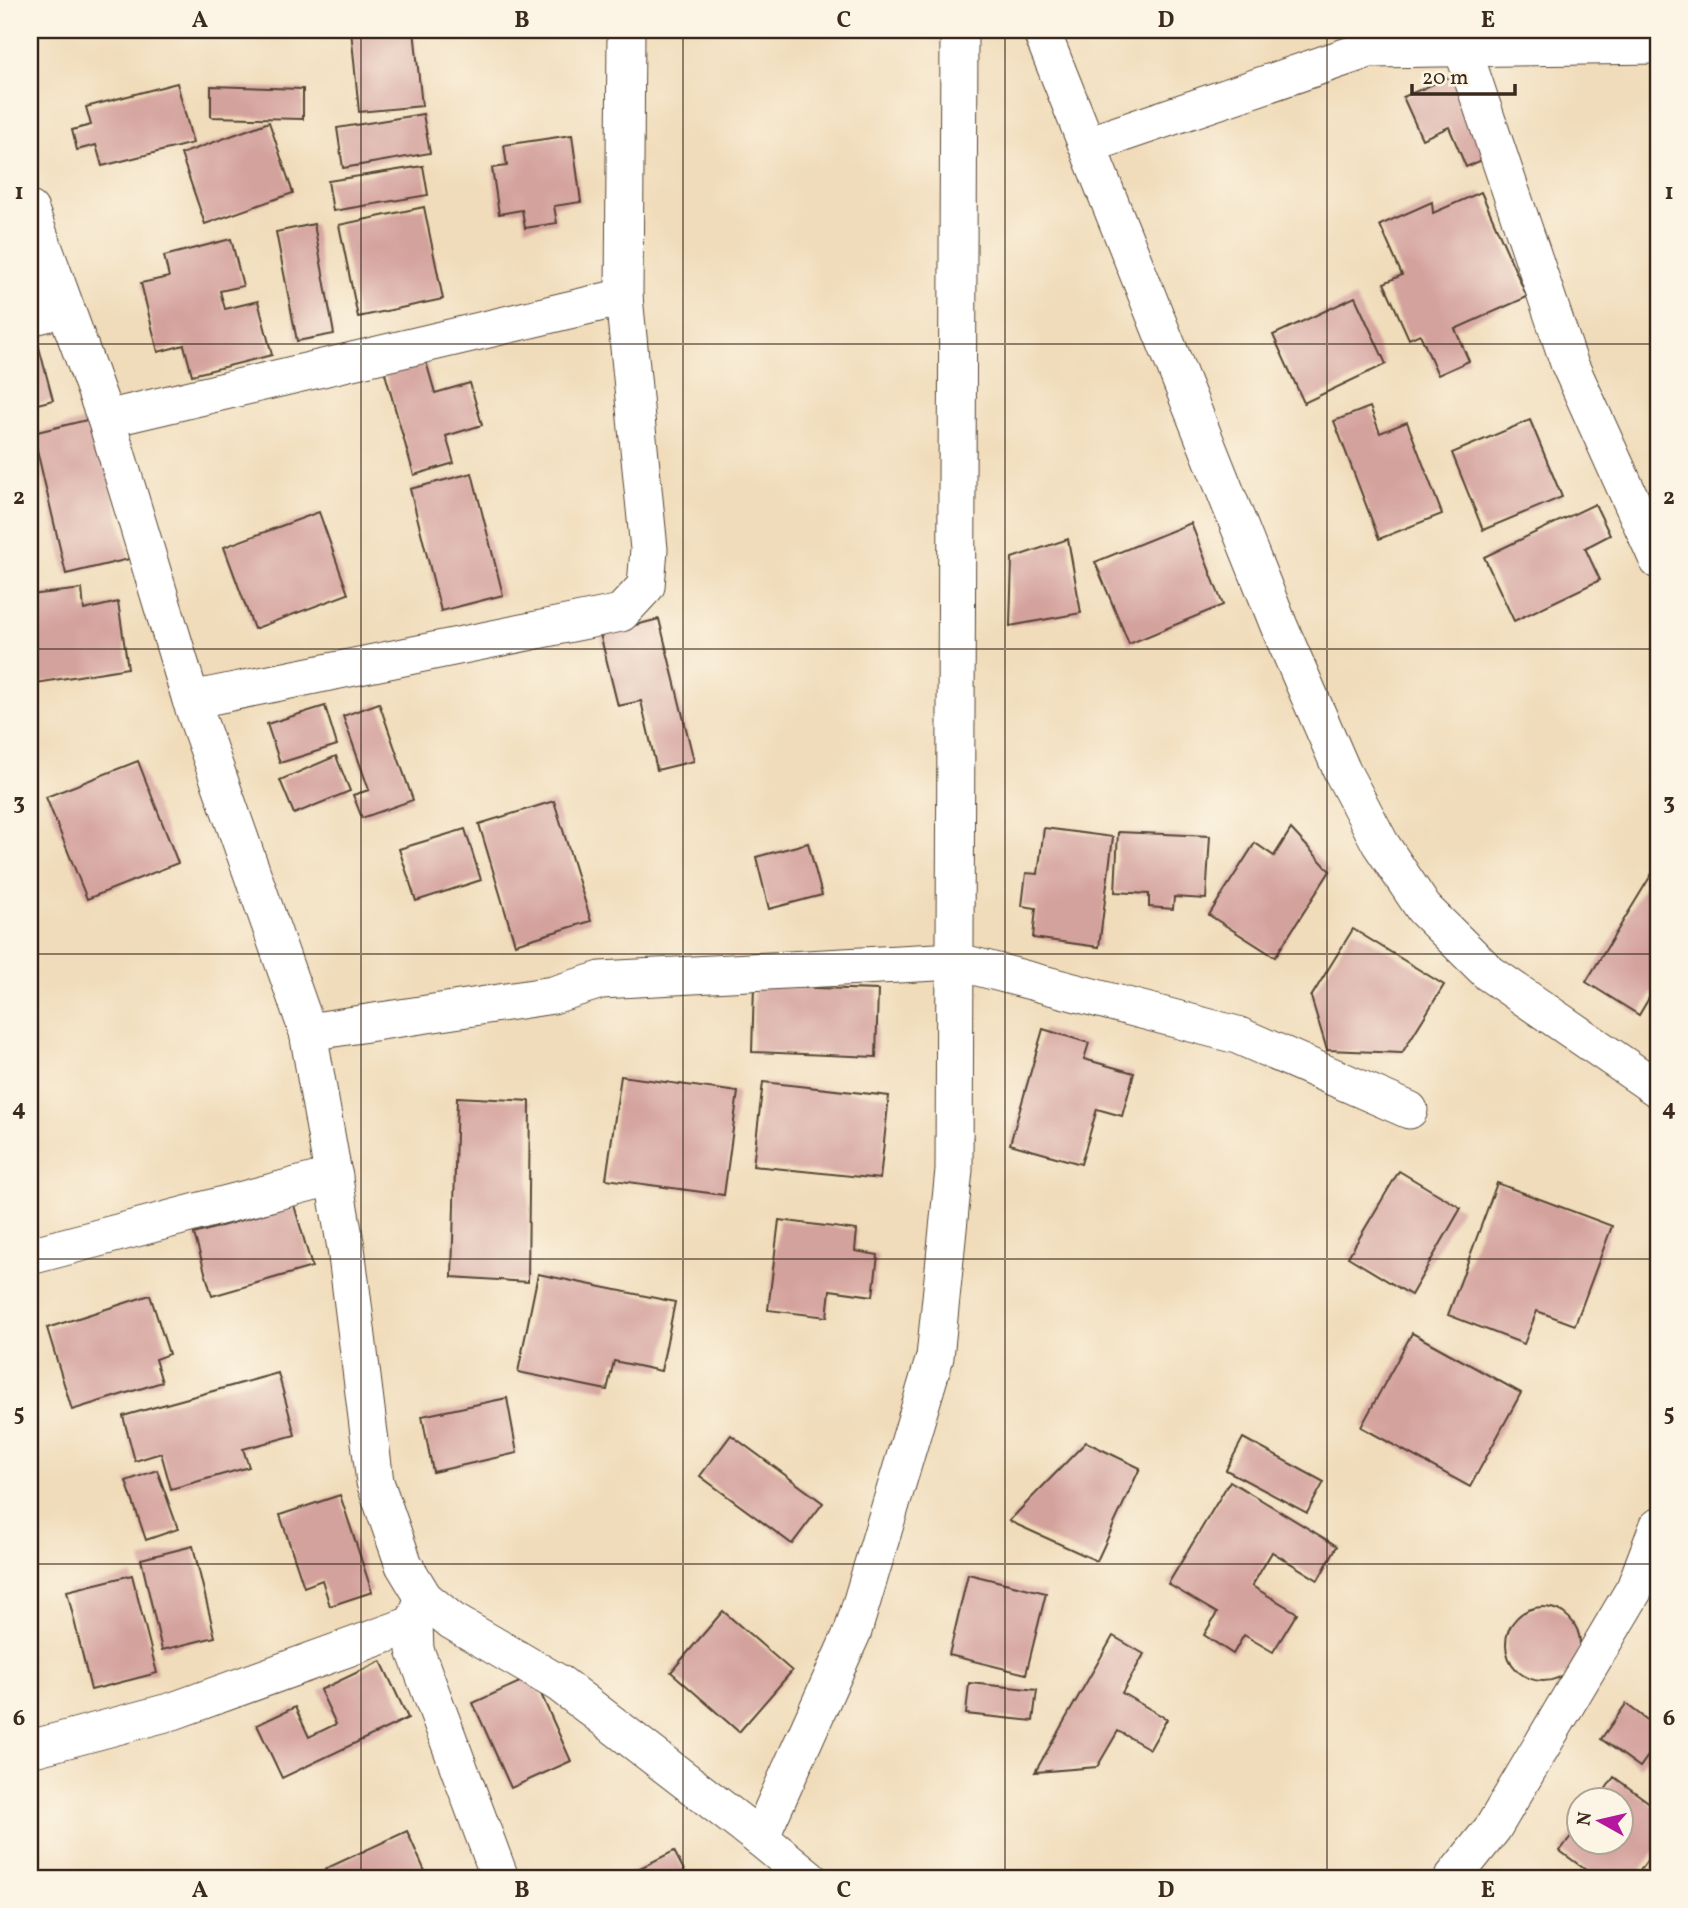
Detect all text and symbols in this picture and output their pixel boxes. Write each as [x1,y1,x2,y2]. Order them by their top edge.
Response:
text: A [192,5,208,37]
text: B [514,5,530,37]
text: C [837,5,851,37]
text: D [1158,5,1175,37]
text: E [1481,5,1495,37]
scale bar [1412,52,1515,96]
text: 20 m [1422,64,1468,93]
text: 1 [14,177,24,209]
text: 1 [1664,177,1674,209]
text: 2 [13,482,25,514]
text: 2 [1663,482,1675,514]
text: 3 [13,787,25,819]
text: 3 [1663,787,1675,819]
text: 4 [12,1093,26,1125]
text: 4 [1662,1093,1676,1125]
text: 5 [13,1398,25,1430]
text: 5 [1663,1398,1675,1430]
text: 6 [13,1703,25,1735]
text: 6 [1663,1703,1675,1735]
north arrow [1566,1786,1636,1856]
text: N [1571,1810,1599,1828]
text: A [192,1875,208,1907]
text: B [514,1875,530,1907]
text: C [837,1875,851,1907]
text: D [1158,1875,1175,1907]
text: E [1481,1875,1495,1907]

